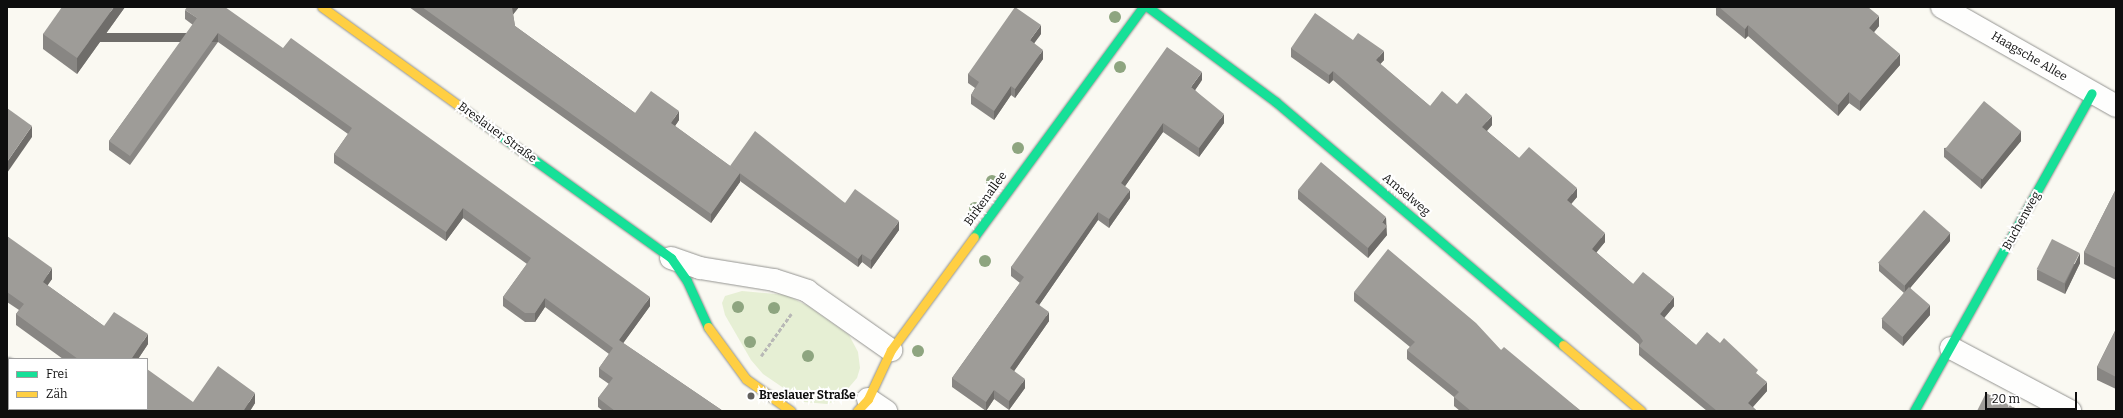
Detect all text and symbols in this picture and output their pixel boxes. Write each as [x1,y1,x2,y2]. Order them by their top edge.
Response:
street label: Haagsche Allee [1988,29,2070,85]
street label: Breslauer Straße [455,100,539,166]
street label: Birkenallee [962,169,1010,229]
street label: Amselweg [1379,171,1433,219]
street label: Buchenweg [2000,189,2044,253]
legend [8,358,148,410]
text: Frei [46,367,68,381]
scale bar [1987,384,2079,410]
text: Zäh [46,387,67,401]
place label: Breslauer Straße [759,389,856,403]
marker: Breslauer Straße [746,391,756,401]
text: 20 m [1992,392,2020,406]

